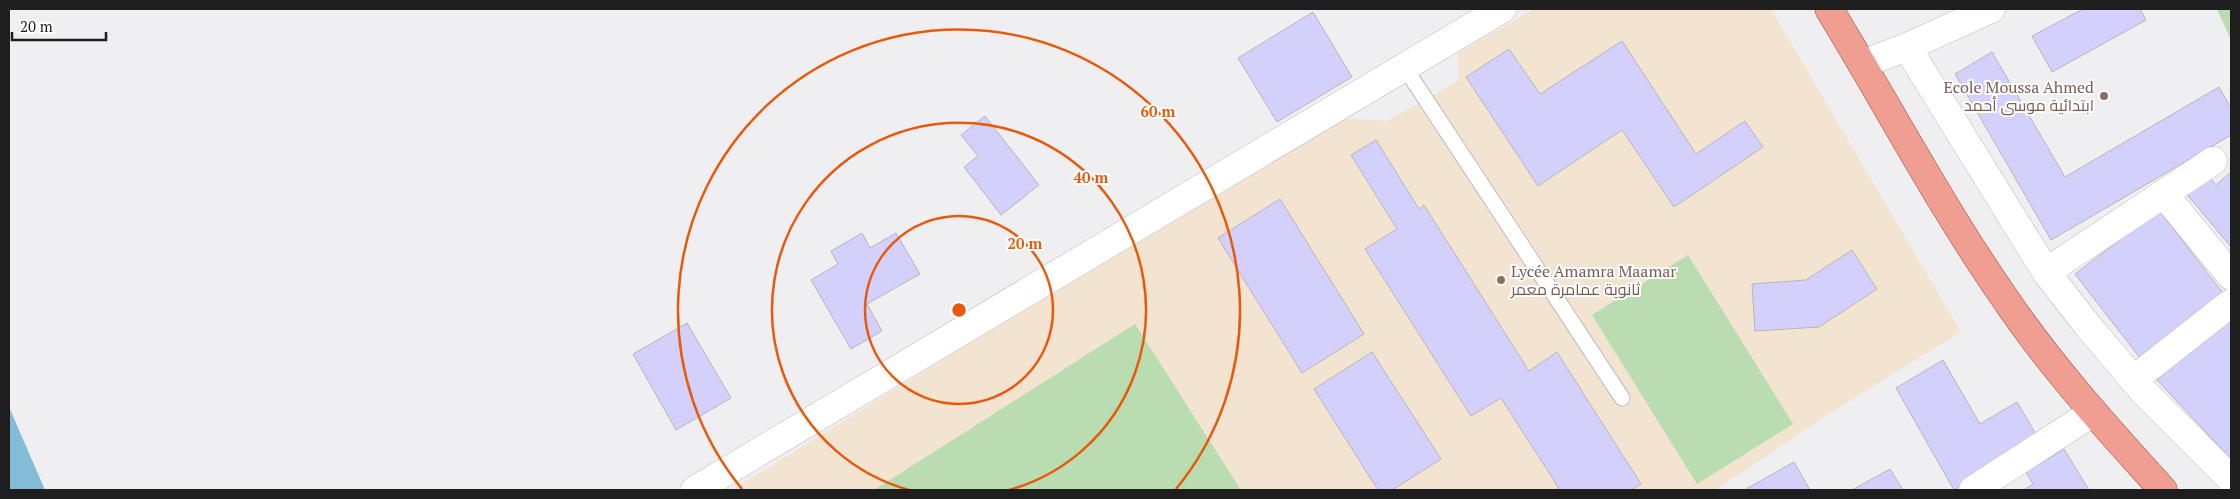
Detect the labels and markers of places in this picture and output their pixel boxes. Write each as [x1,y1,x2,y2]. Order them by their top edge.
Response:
place label: Ecole Moussa Ahmed ابتدائية موسى أحمد [1943,76,2094,116]
marker: Ecole Moussa Ahmed ابتدائية موسى أحمد [2098,90,2110,102]
place label: Lycée Amamra Maamar ثانوية عمامرة معمر [1510,260,1677,300]
marker: Lycée Amamra Maamar ثانوية عمامرة معمر [1495,274,1507,286]
centre of rings [950,301,968,319]

